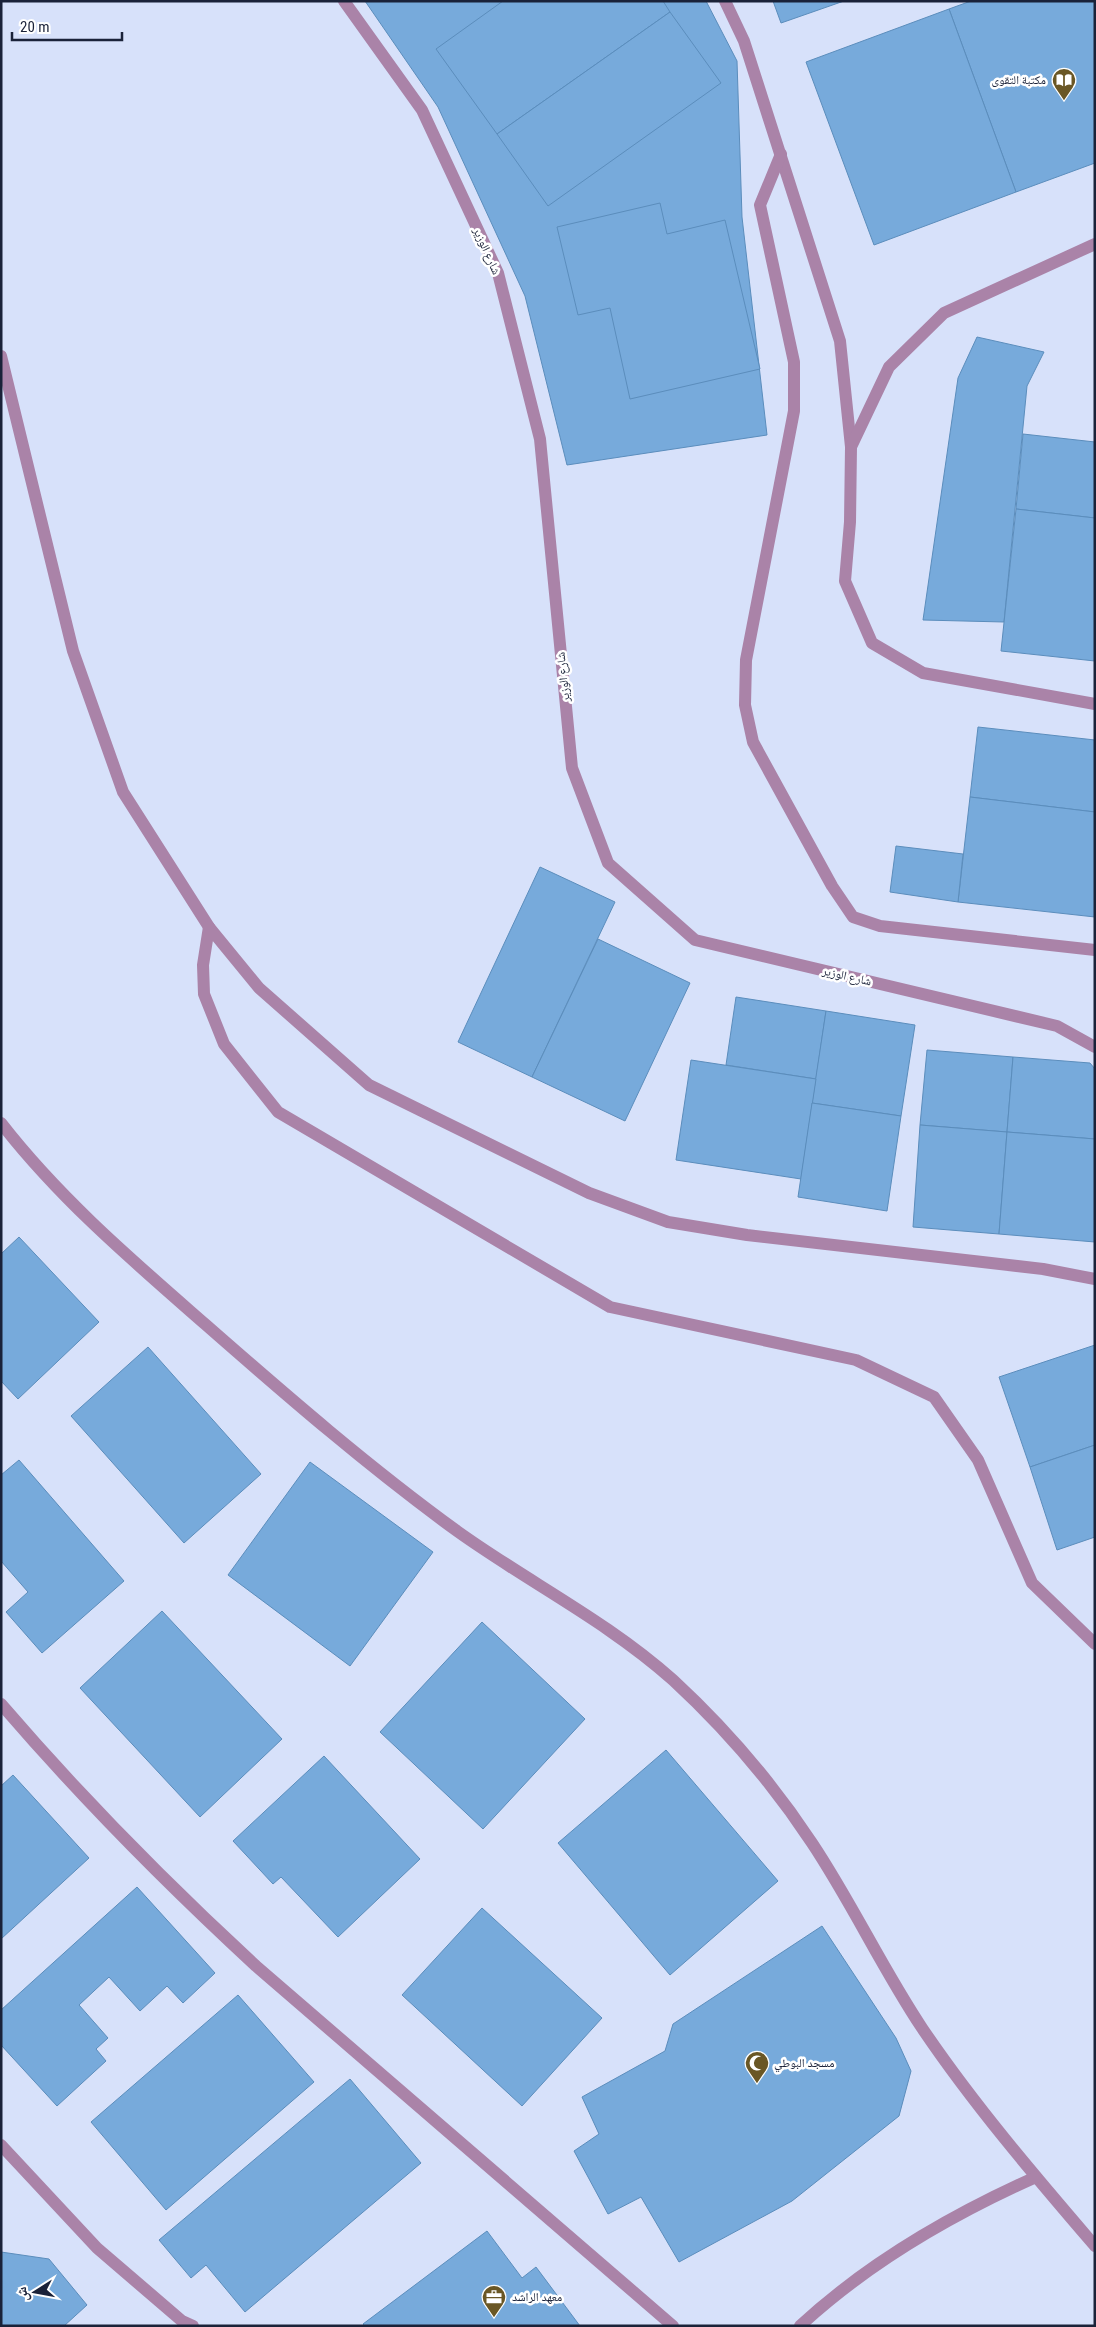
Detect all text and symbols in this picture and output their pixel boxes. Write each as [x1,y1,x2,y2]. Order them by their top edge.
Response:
scale bar [12,10,122,42]
text: 20 m [20,18,50,36]
library icon: مكتبة التقوى [1051,67,1077,101]
place label: مكتبة التقوى [992,73,1046,87]
street label: شارع الوزير [469,224,504,277]
street label: شارع الوزير [553,651,574,704]
street label: شارع الوزير [820,963,873,989]
mosque icon: مسجد البوطي [744,2050,770,2084]
place label: مسجد البوطي [774,2056,835,2073]
north arrow [10,2267,60,2317]
office icon: معهد الراشد [481,2284,507,2318]
text: ش [13,2285,32,2303]
place label: معهد الراشد [512,2290,562,2304]

